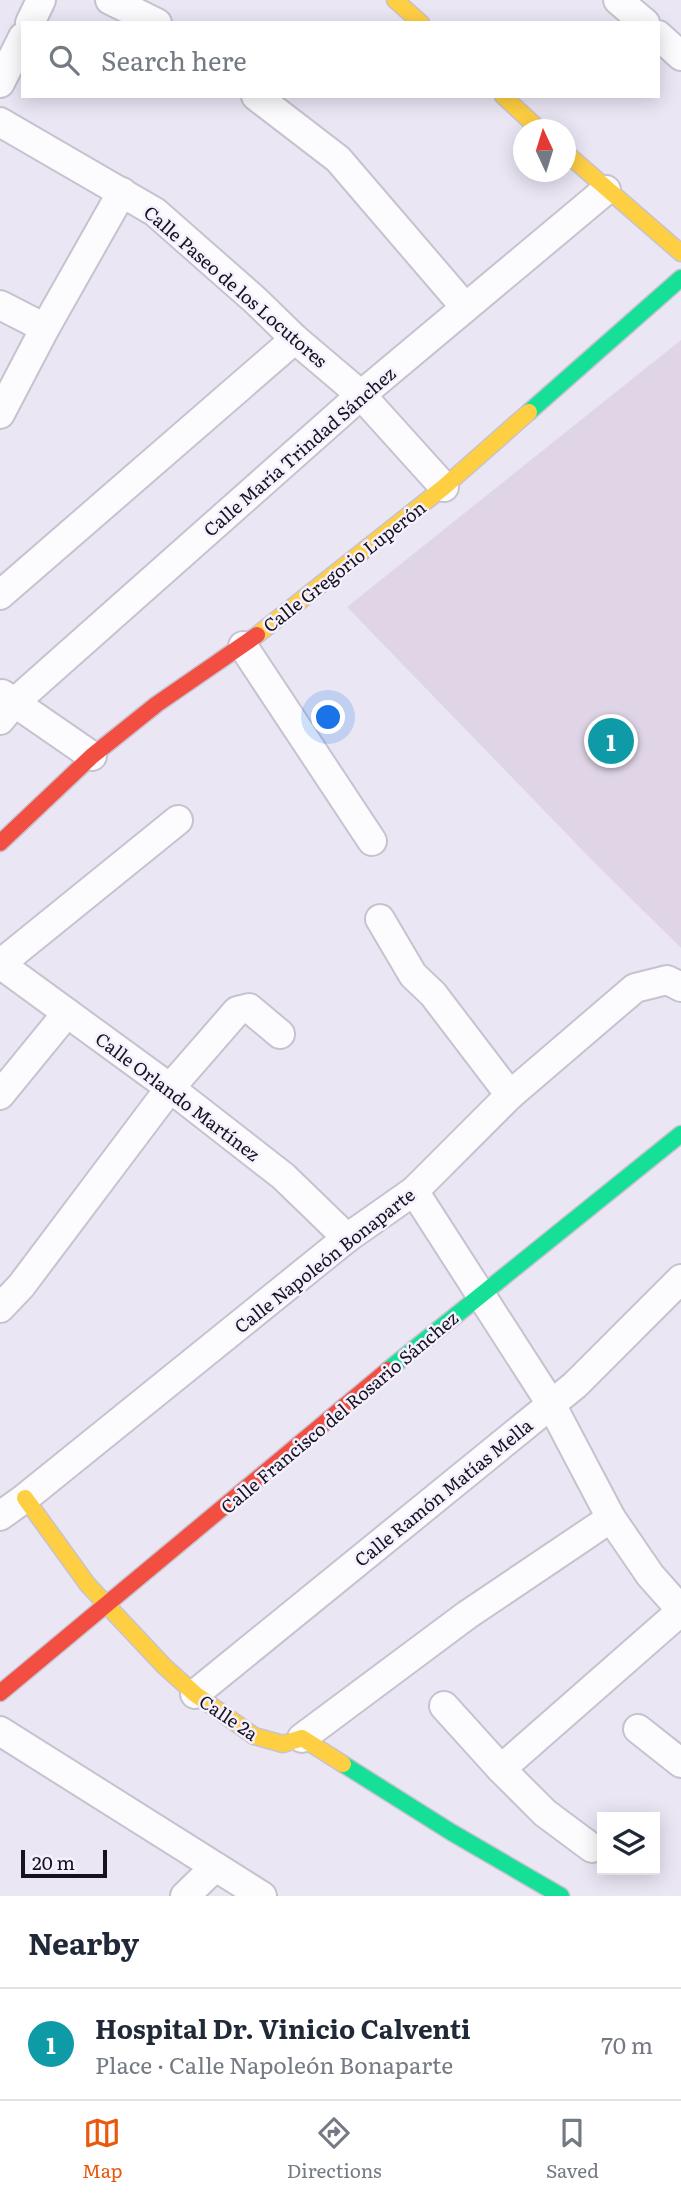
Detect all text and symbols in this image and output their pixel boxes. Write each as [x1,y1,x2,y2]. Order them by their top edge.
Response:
search box [21,21,660,98]
text: Search here [101,40,247,79]
icon: search [45,41,83,79]
north arrow [513,119,576,182]
street label: Calle Paseo de los Locutores [138,199,334,373]
street label: Calle María Trindad Sánchez [197,360,401,542]
street label: Calle Gregorio Luperón [257,494,431,638]
your location [311,700,345,734]
pin: 1 [588,715,634,767]
street label: Calle Orlando Martínez [90,1025,266,1167]
street label: Calle Napoleón Bonaparte [228,1181,420,1339]
street label: Calle Francisco del Rosario Sánchez [214,1304,464,1520]
street label: Calle Ramón Matías Mella [348,1411,538,1572]
street label: Calle 2a [194,1687,264,1747]
map controls [597,1812,660,1875]
button: layers [597,1812,660,1875]
scale bar [21,1847,107,1879]
text: 20 m [32,1848,75,1876]
text: Nearby [28,1920,139,1964]
text: Hospital Dr. Vinicio Calventi [95,2008,471,2047]
text: 1 [46,2027,56,2061]
text: 70 m [601,2027,653,2061]
text: Place · Calle Napoleón Bonaparte [95,2047,453,2081]
tab: Map [82,2114,123,2184]
tab: Directions [287,2114,382,2184]
tab: Saved [546,2114,599,2184]

